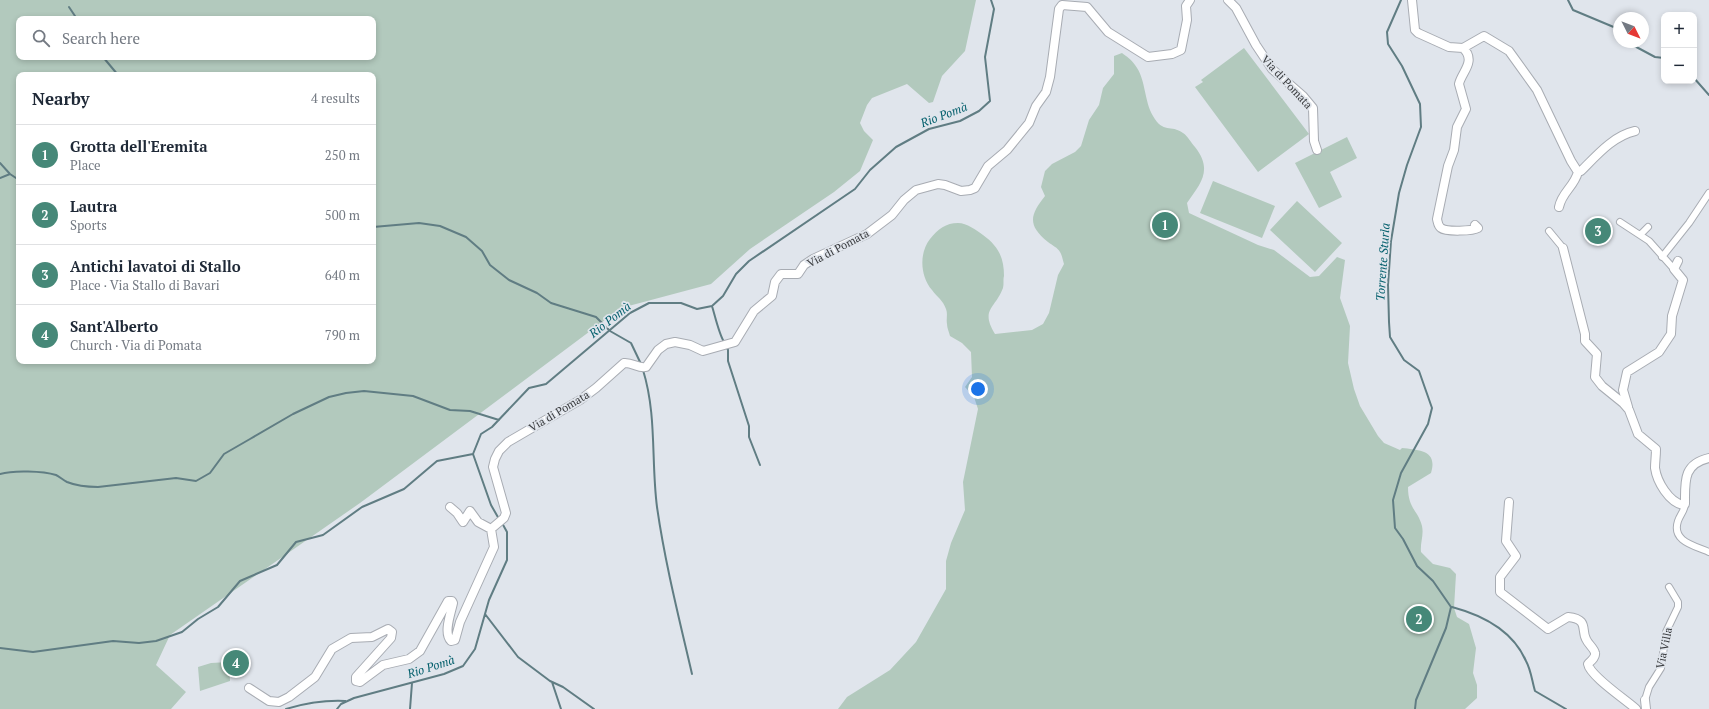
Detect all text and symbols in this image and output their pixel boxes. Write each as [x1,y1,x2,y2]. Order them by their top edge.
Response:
north arrow [1613,12,1649,48]
map controls [1661,12,1697,84]
button: + [1661,12,1697,48]
search box [16,16,376,60]
icon: search [30,27,52,49]
text: Search here [62,28,140,48]
button: − [1661,48,1697,84]
street label: Via di Pomata [1259,52,1316,112]
text: Nearby [32,87,90,110]
text: 4 results [311,89,360,107]
water label: Rio Pomà [917,99,969,131]
text: Grotta dell'Eremita [70,136,208,156]
text: 1 [41,146,49,164]
text: 250 m [325,146,360,164]
text: Place [70,156,101,174]
text: Lautra [70,196,117,216]
text: 2 [41,206,49,224]
text: 500 m [325,206,360,224]
pin: 1 [1152,210,1178,240]
text: Sports [70,216,107,234]
pin: 3 [1585,216,1611,246]
water label: Torrente Sturla [1372,223,1393,301]
street label: Via di Pomata [805,226,872,270]
text: Antichi lavatoi di Stallo [70,256,241,276]
text: 3 [41,266,49,284]
text: 640 m [325,266,360,284]
text: Place · Via Stallo di Bavari [70,276,220,294]
water label: Rio Pomà [585,299,634,341]
text: Sant'Alberto [70,316,158,336]
text: 4 [41,326,49,344]
text: 790 m [325,326,360,344]
text: Church · Via di Pomata [70,336,202,354]
your location [968,379,988,399]
street label: Via di Pomata [526,387,592,435]
pin: 2 [1406,604,1432,634]
street label: Via Villa [1653,626,1675,670]
pin: 4 [223,648,249,678]
water label: Rio Pomà [404,652,456,682]

